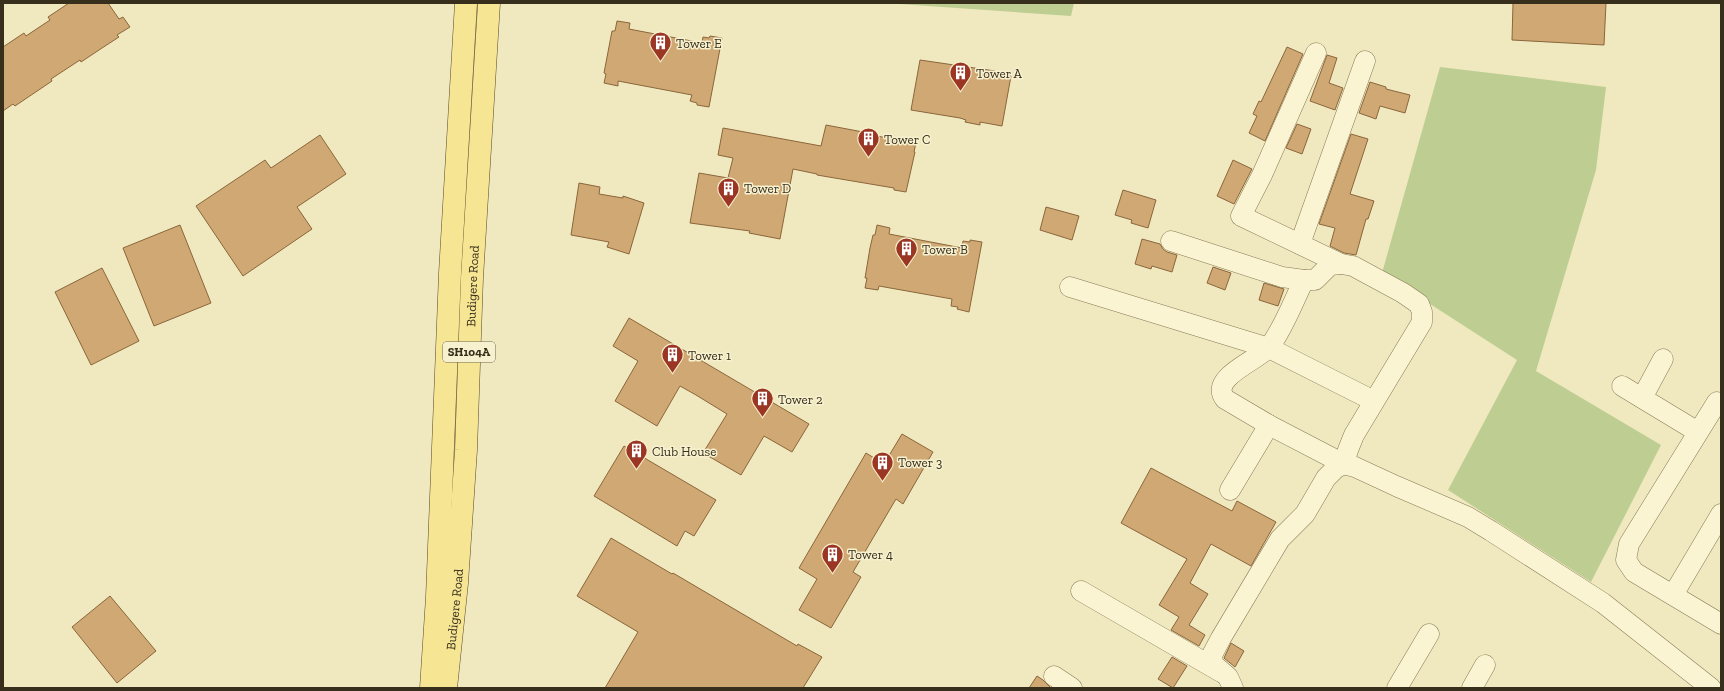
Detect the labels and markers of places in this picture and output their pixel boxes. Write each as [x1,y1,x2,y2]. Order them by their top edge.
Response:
building icon: Tower E [648,30,674,63]
place label: Tower E [676,36,722,51]
building icon: Tower A [948,60,974,93]
place label: Tower A [976,66,1023,81]
building icon: Tower C [855,126,881,159]
place label: Tower C [884,132,930,147]
building icon: Tower D [716,175,742,208]
place label: Tower D [744,181,791,196]
building icon: Tower B [893,236,919,269]
place label: Tower B [922,242,968,257]
building icon: Tower 1 [660,342,686,375]
place label: Tower 1 [688,348,731,363]
building icon: Tower 2 [749,386,775,419]
place label: Tower 2 [778,392,823,407]
building icon: Club House [624,438,650,471]
place label: Club House [652,444,716,459]
building icon: Tower 3 [870,449,896,482]
place label: Tower 3 [898,455,942,470]
building icon: Tower 4 [820,541,846,574]
place label: Tower 4 [848,547,893,562]

